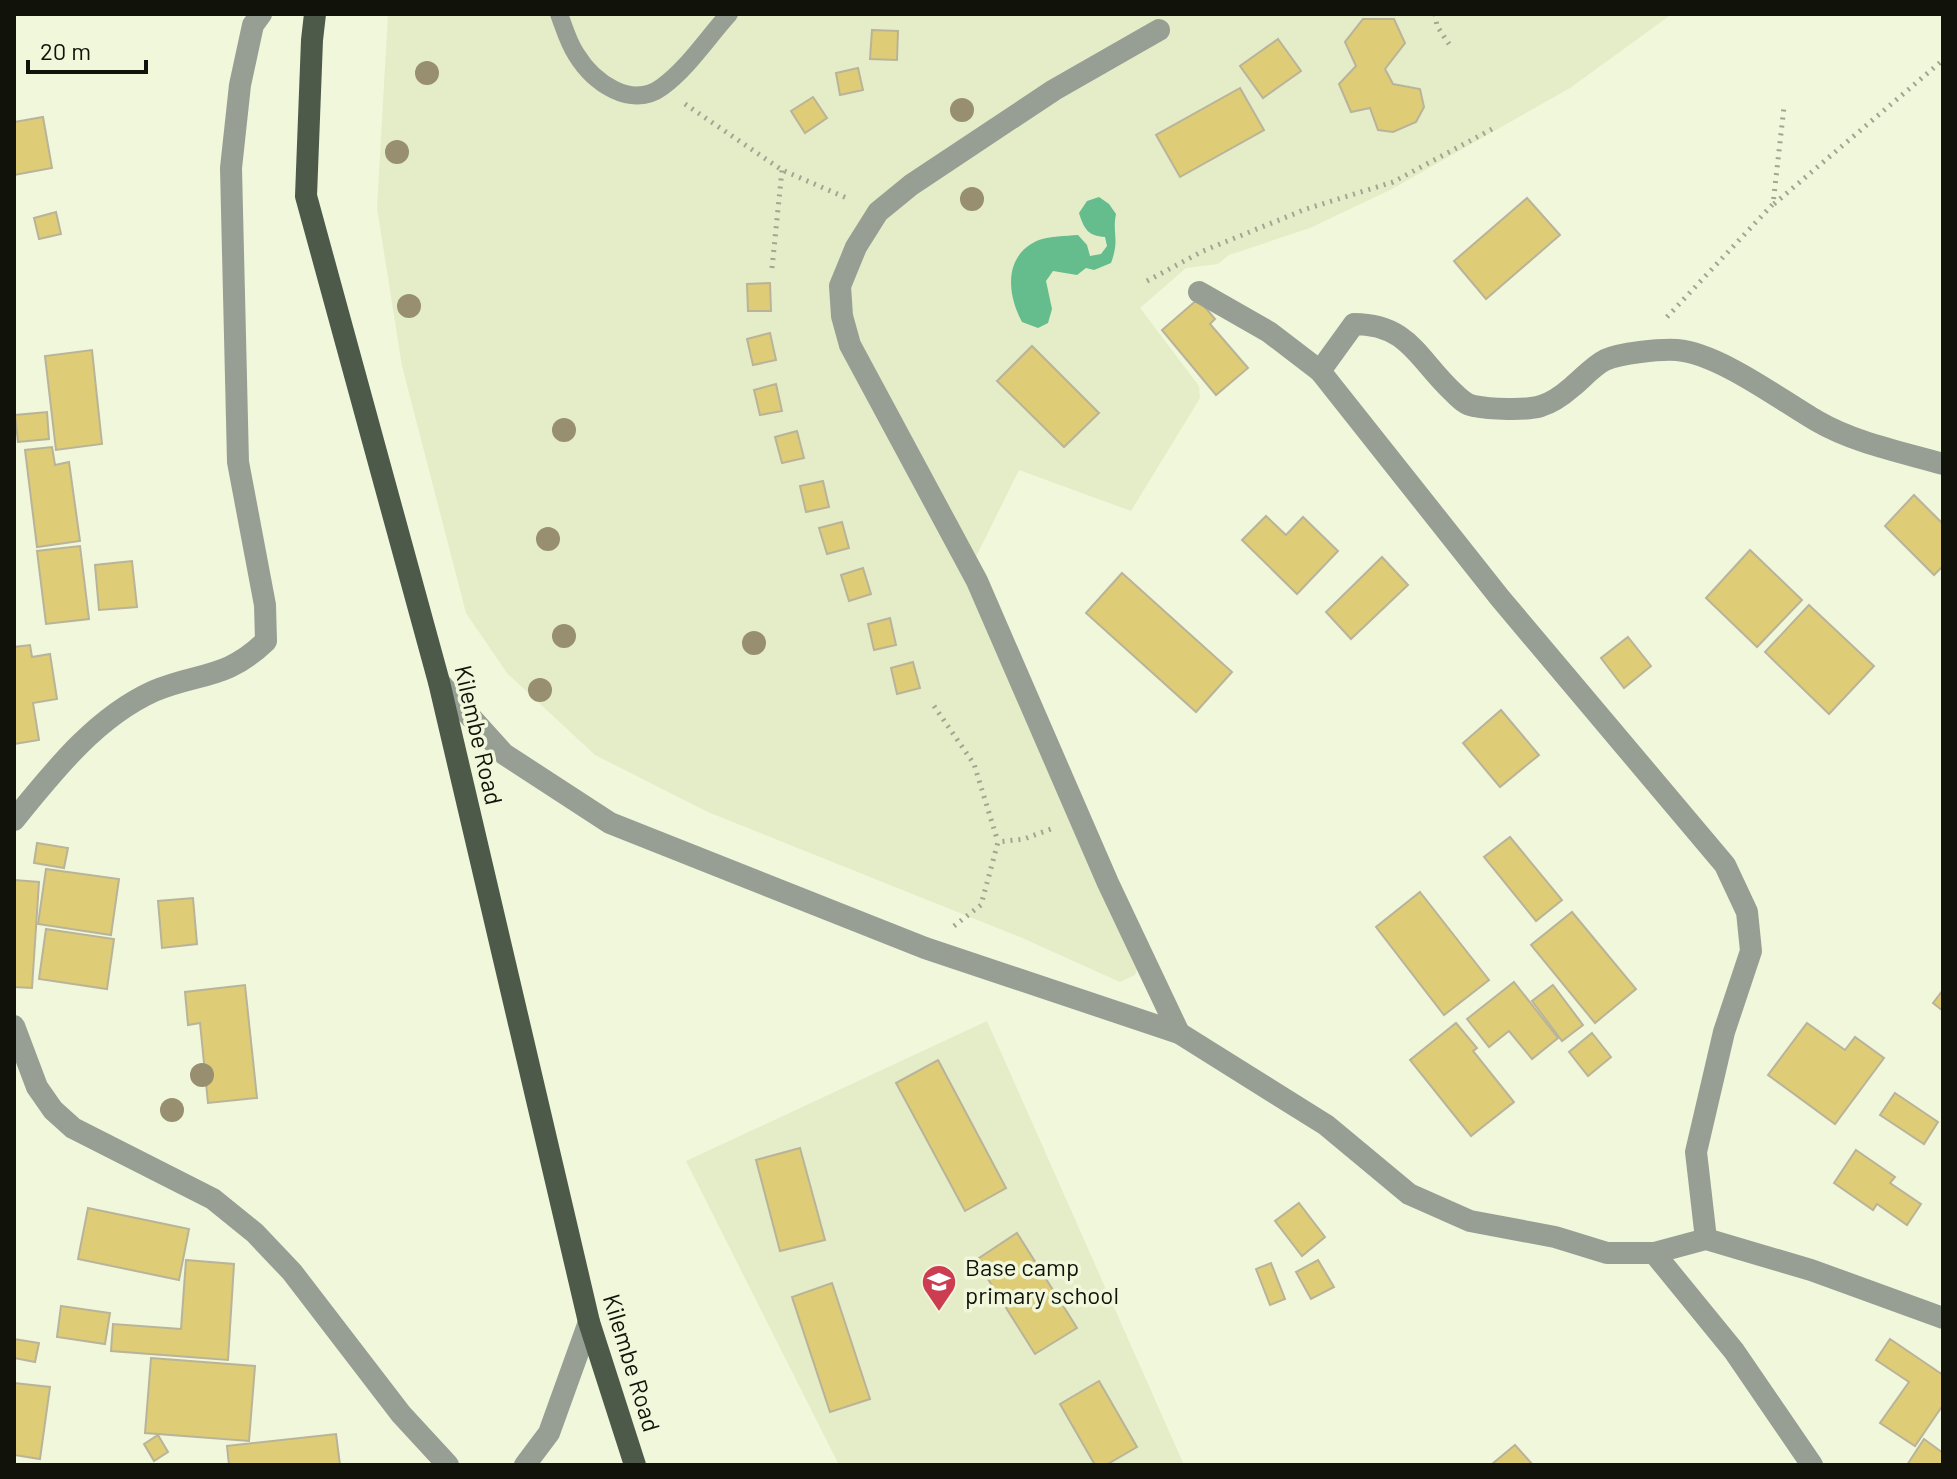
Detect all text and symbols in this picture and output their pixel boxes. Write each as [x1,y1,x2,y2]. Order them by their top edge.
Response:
scale bar [28,24,146,74]
text: 20 m [40,36,91,65]
street label: Kilembe Road [449,662,510,807]
place label: Base camp primary school [965,1252,1119,1309]
school or university icon: Base camp primary school [920,1263,958,1313]
street label: Kilembe Road [598,1290,667,1435]

